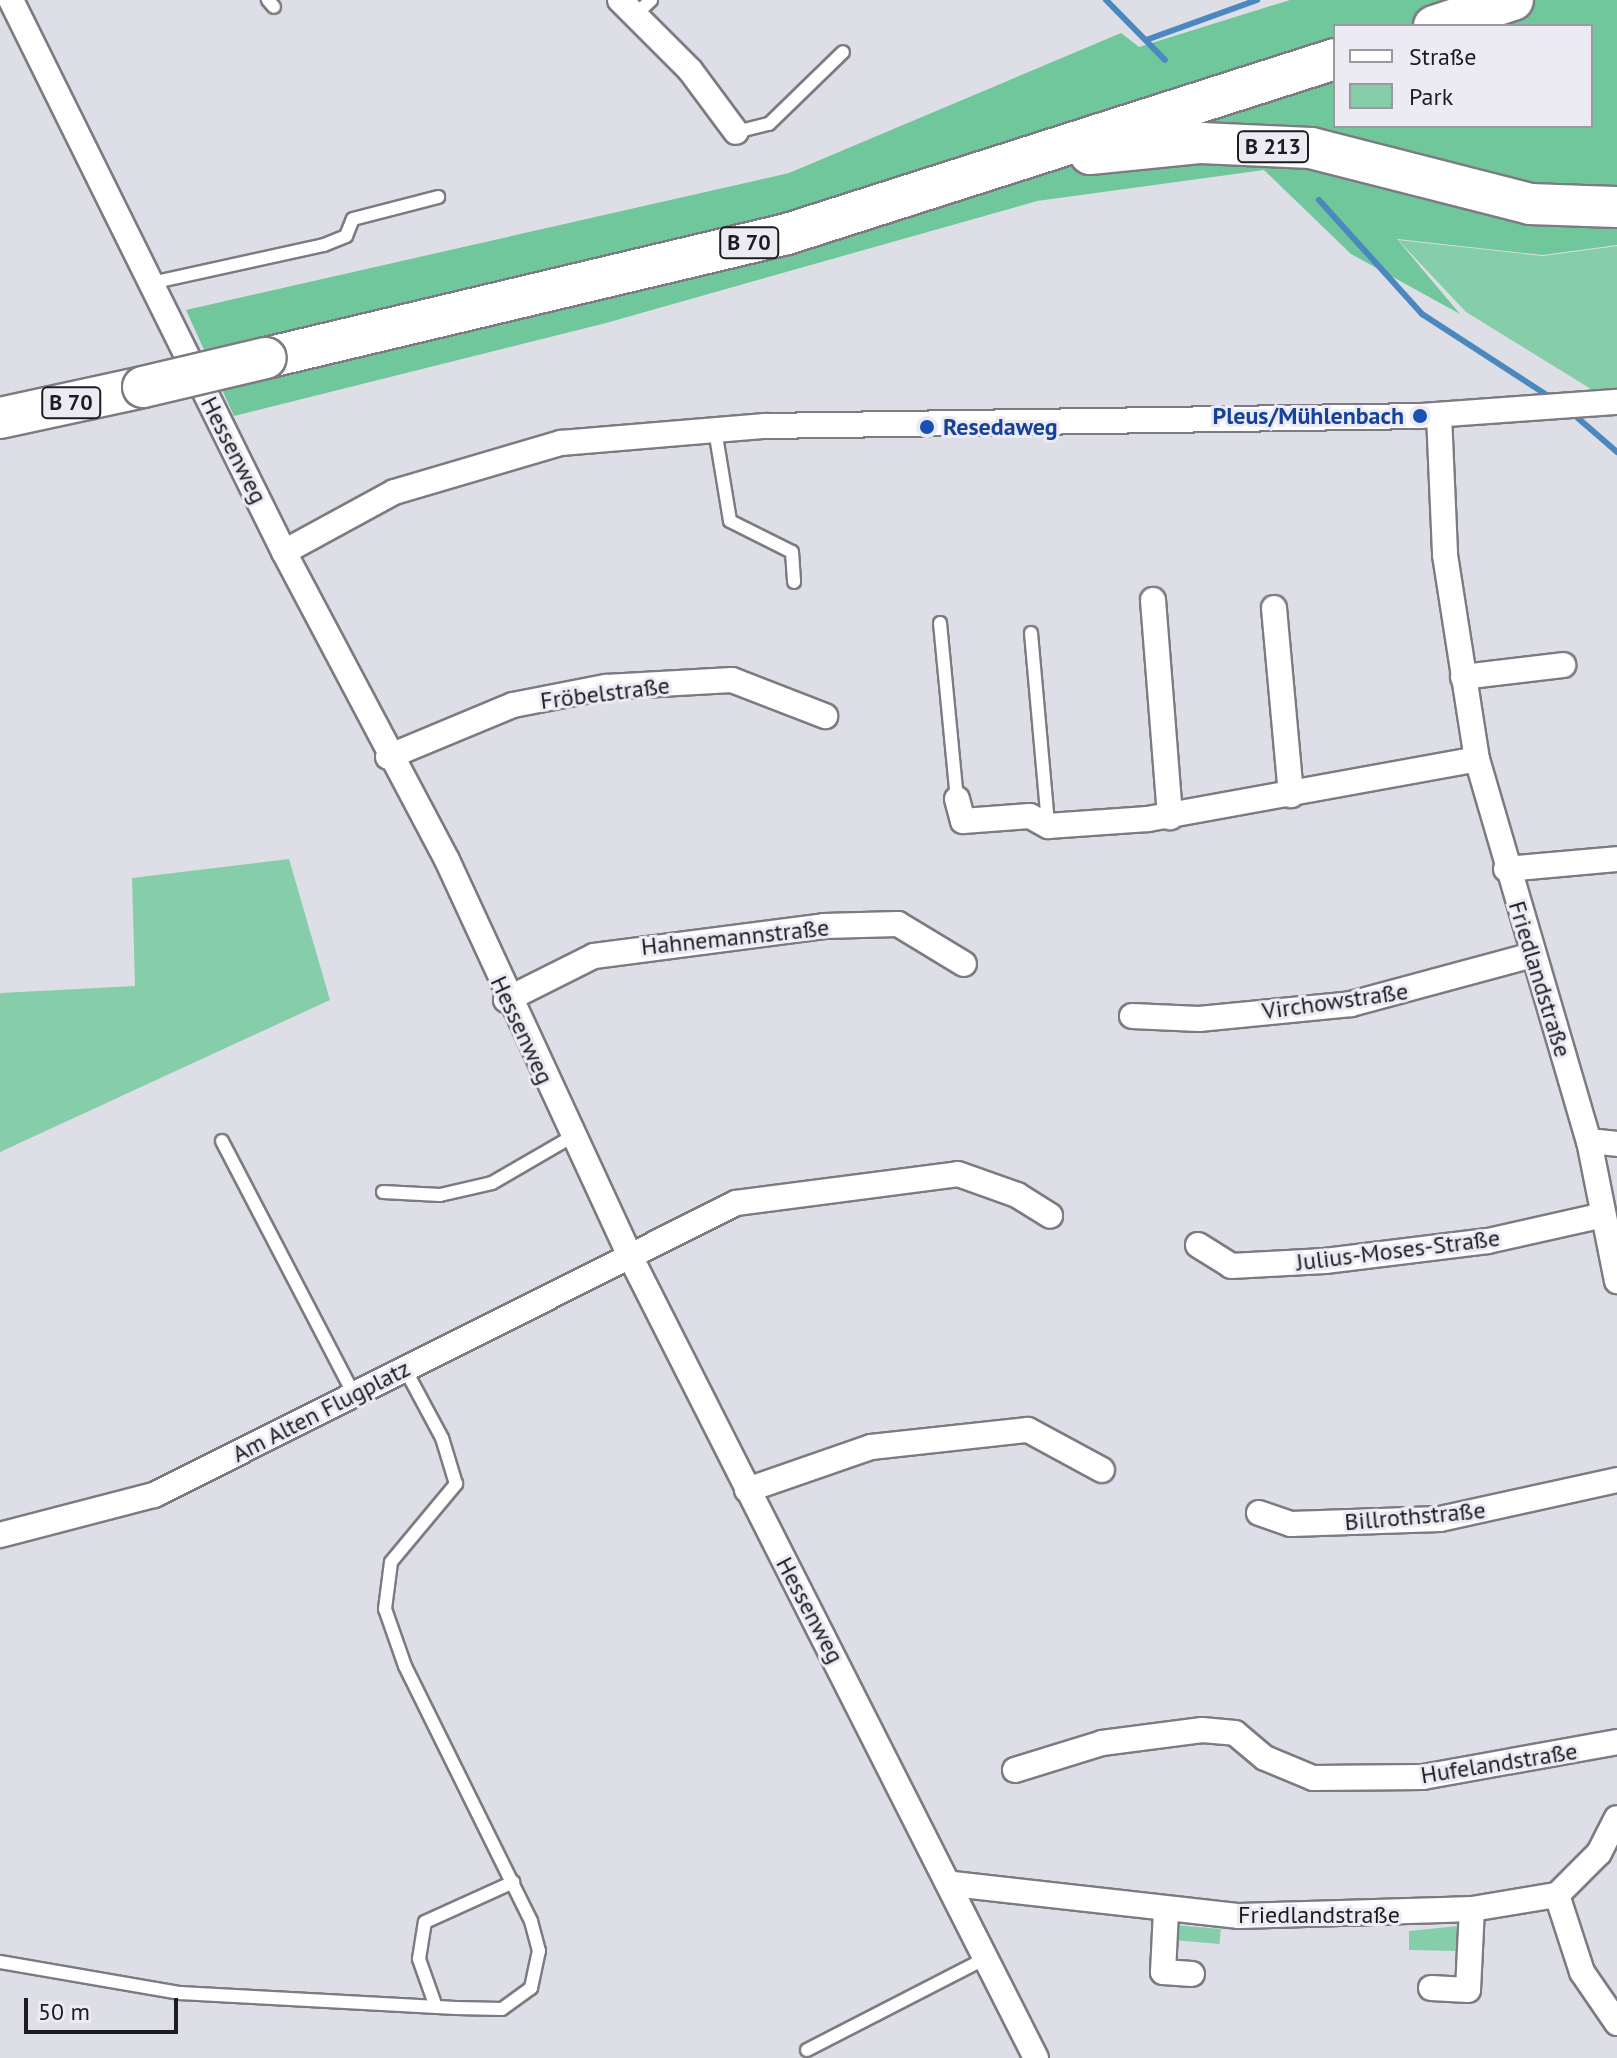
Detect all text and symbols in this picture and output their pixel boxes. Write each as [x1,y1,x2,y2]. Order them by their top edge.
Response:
legend [1333,24,1593,128]
text: Straße [1409,41,1476,72]
text: Park [1409,81,1453,112]
road number: B 213 [1237,129,1309,165]
road number: B 70 [719,225,779,261]
road number: B 70 [41,385,101,421]
street label: Hessenweg [195,392,273,508]
place label: Pleus/Mühlenbach [1212,402,1404,430]
marker: Pleus/Mühlenbach [1411,407,1429,425]
place label: Resedaweg [943,413,1058,441]
marker: Resedaweg [918,418,936,436]
street label: Fröbelstraße [539,671,671,715]
street label: Friedlandstraße [1503,897,1577,1061]
street label: Hahnemannstraße [640,913,830,961]
street label: Hessenweg [484,971,560,1089]
street label: Virchowstraße [1260,977,1410,1025]
street label: Julius-Moses-Straße [1294,1223,1502,1277]
street label: Am Alten Flugplatz [227,1354,415,1468]
street label: Billrothstraße [1343,1495,1487,1537]
street label: Hessenweg [770,1552,850,1668]
street label: Hufelandstraße [1419,1736,1579,1790]
street label: Friedlandstraße [1238,1901,1400,1929]
scale bar [28,1982,182,2032]
text: 50 m [38,1996,90,2027]

